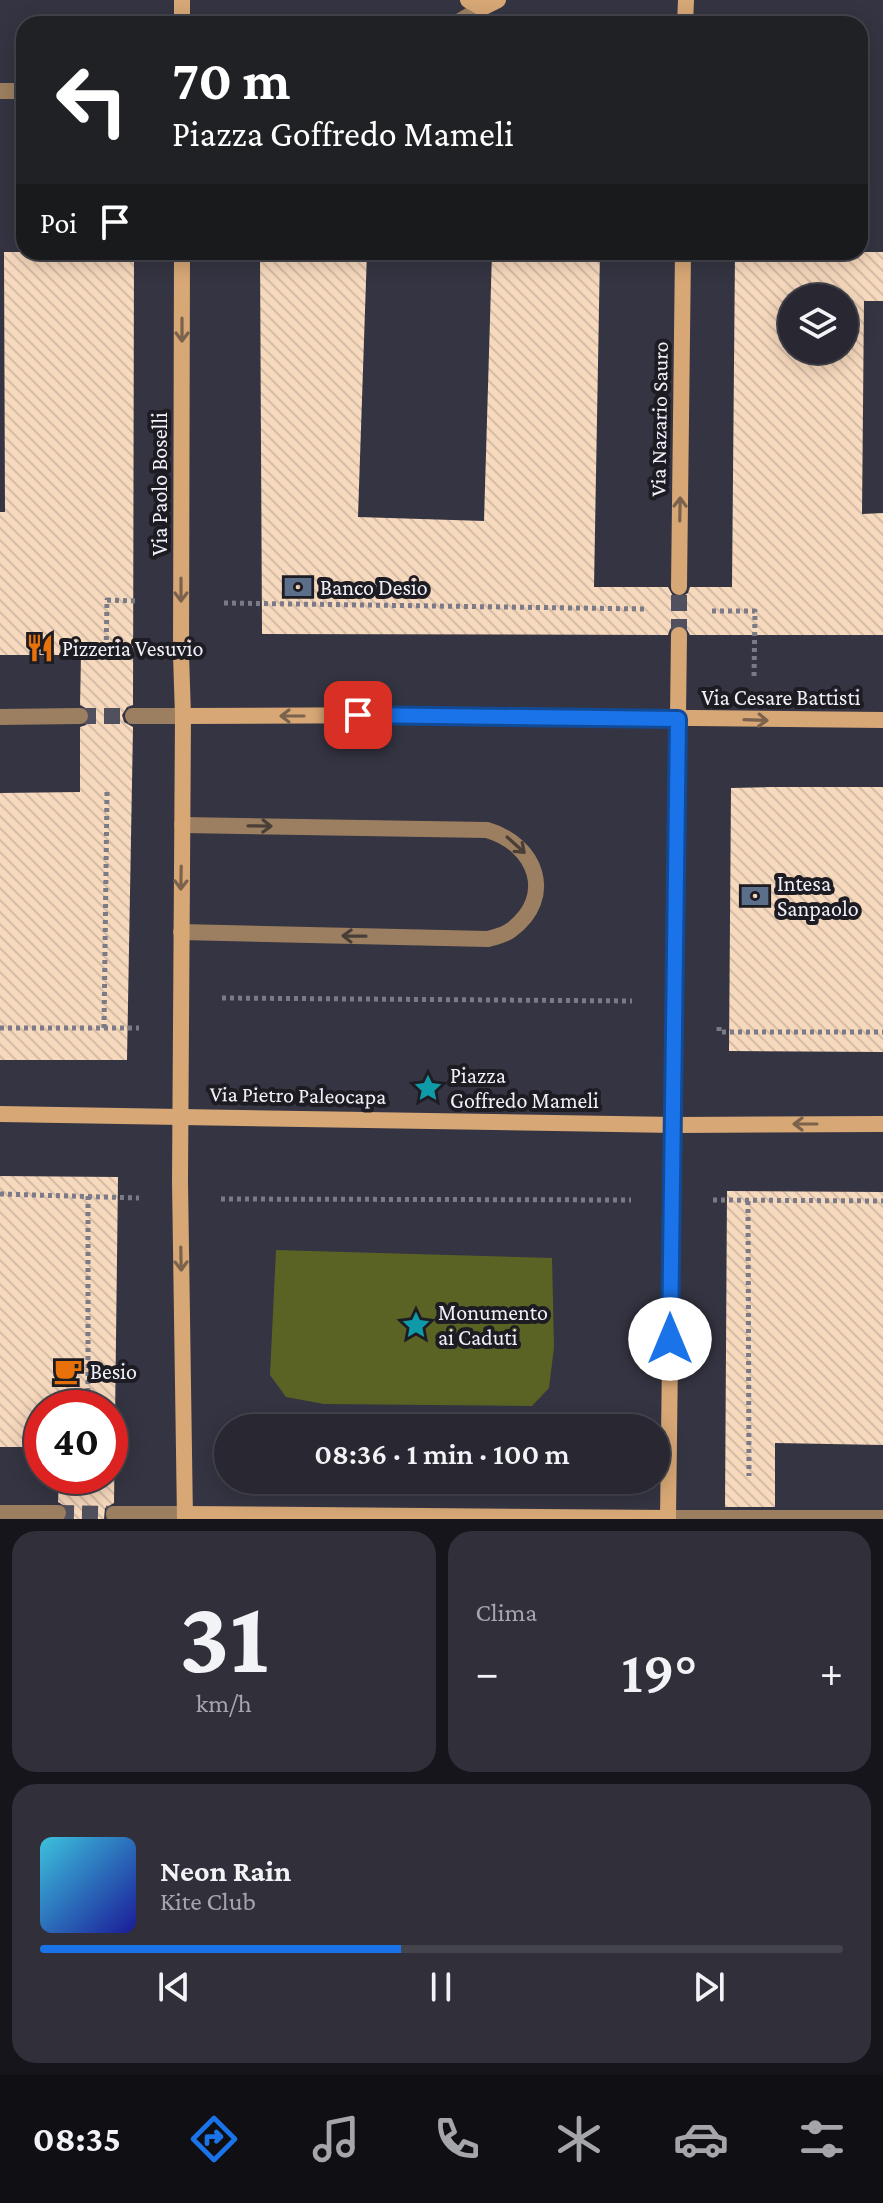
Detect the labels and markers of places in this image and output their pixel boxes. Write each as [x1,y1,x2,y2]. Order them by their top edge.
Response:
bank icon: Banco Desio [283,572,313,602]
place label: Banco Desio [320,575,428,600]
restaurant icon: Pizzeria Vesuvio [25,633,55,663]
place label: Pizzeria Vesuvio [62,636,204,661]
pin [324,681,392,749]
place label: Intesa Sanpaolo [777,871,859,921]
bank icon: Intesa Sanpaolo [740,881,770,911]
place label: Piazza Goffredo Mameli [450,1063,599,1113]
place icon: Piazza Goffredo Mameli [413,1073,443,1103]
place label: Monumento ai Caduti [438,1300,548,1350]
place icon: Monumento ai Caduti [401,1310,431,1340]
cafe icon: Besio [53,1356,83,1386]
place label: Besio [90,1359,137,1384]

